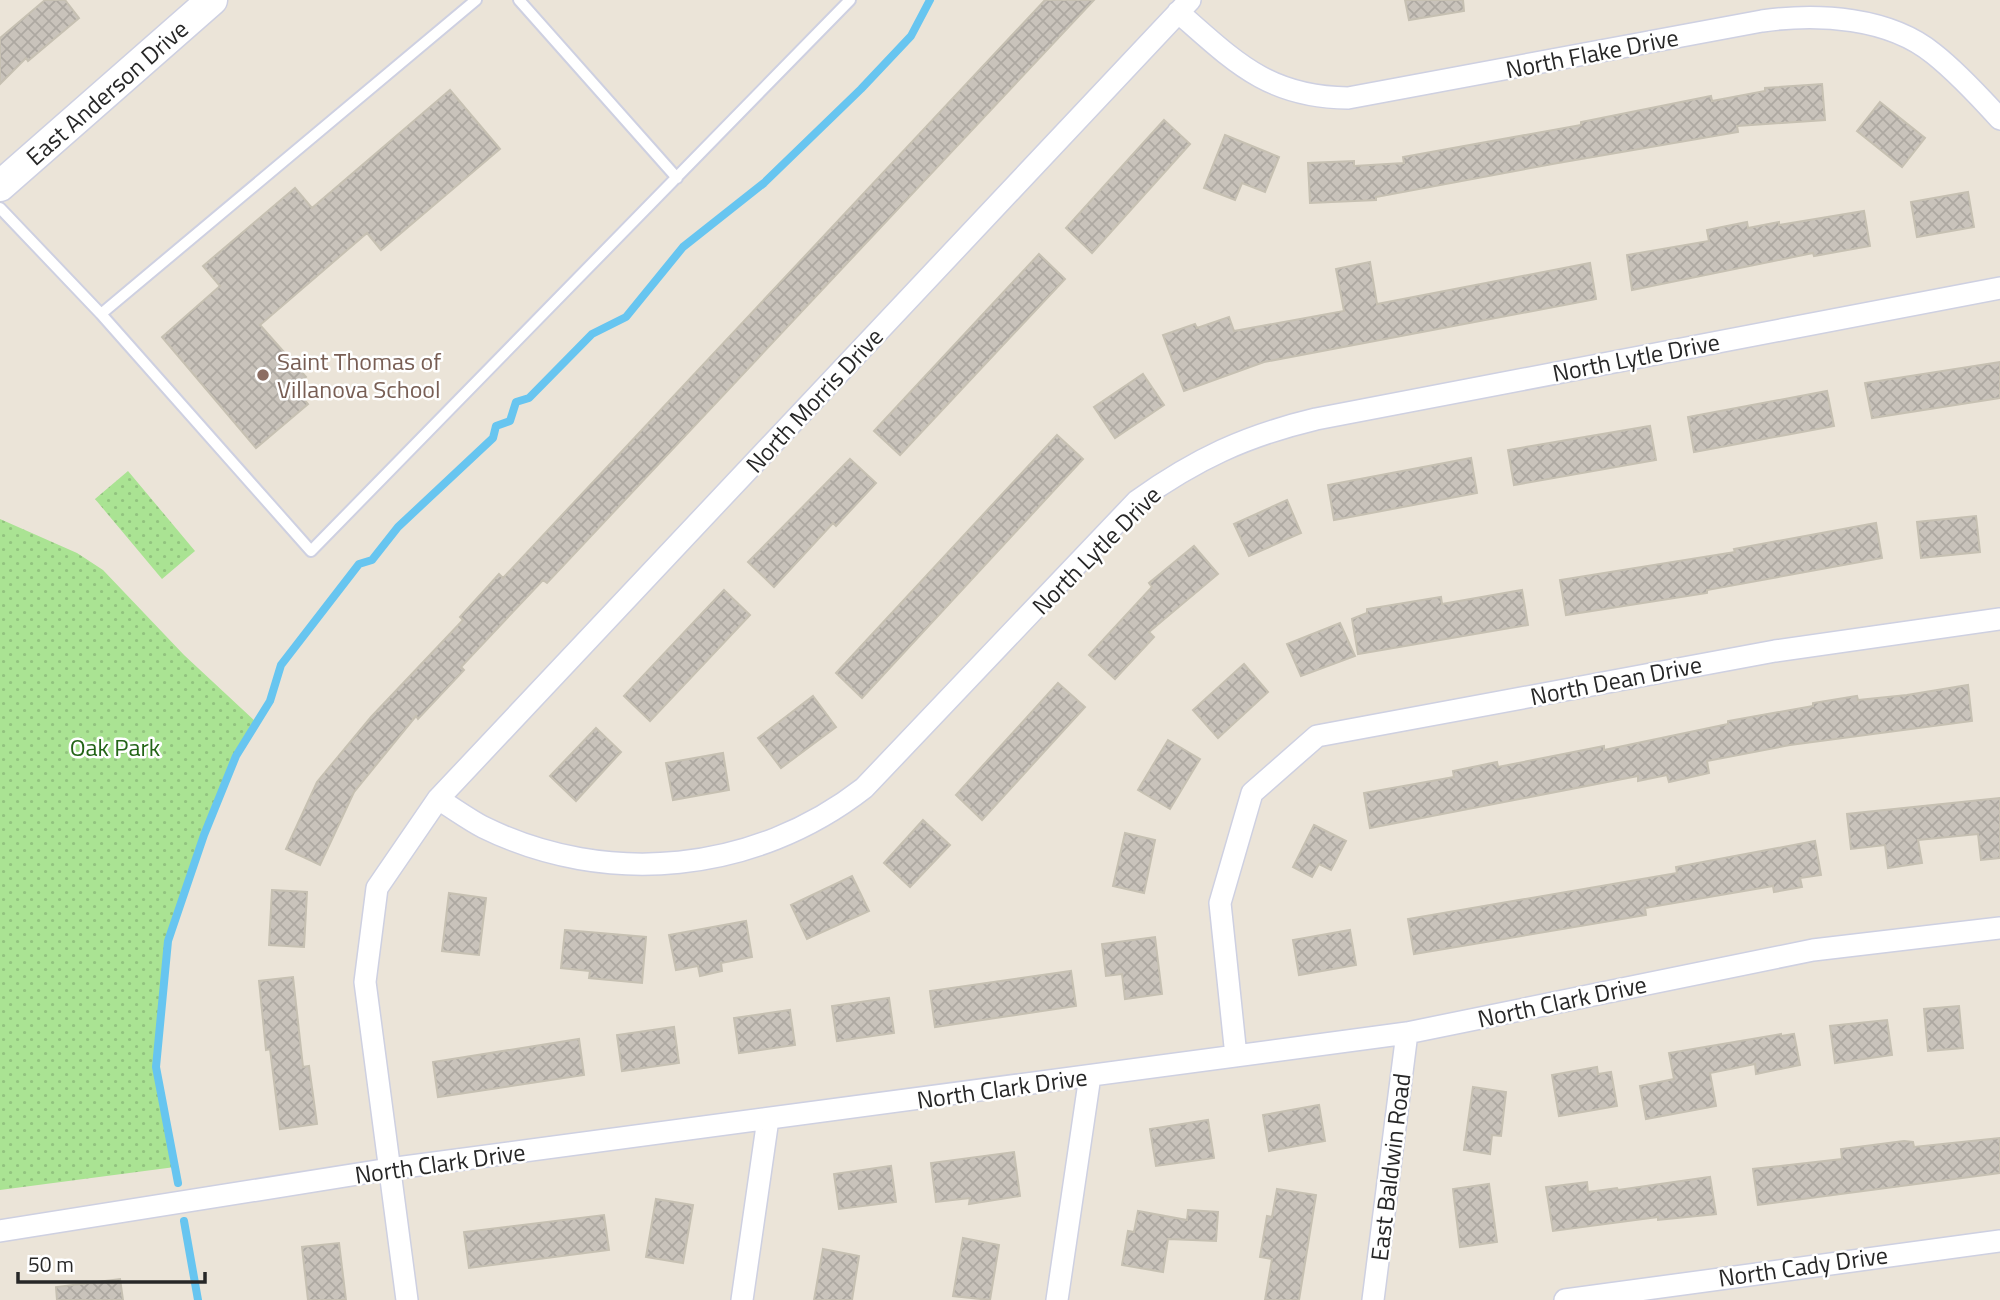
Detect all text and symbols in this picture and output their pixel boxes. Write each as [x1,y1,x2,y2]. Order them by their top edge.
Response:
street label: East Anderson Drive [18,11,196,174]
street label: North Flake Drive [1503,19,1681,87]
street label: North Morris Drive [737,319,891,481]
street label: North Lytle Drive [1549,323,1723,391]
place label: Saint Thomas of Villanova School [277,343,441,407]
marker: Saint Thomas of Villanova School [255,367,271,383]
street label: North Lytle Drive [1023,477,1169,623]
street label: North Dean Drive [1527,646,1705,714]
park label: Oak Park [70,729,161,765]
street label: North Clark Drive [1474,966,1650,1036]
street label: North Clark Drive [914,1058,1090,1118]
street label: East Baldwin Road [1361,1071,1419,1263]
street label: North Clark Drive [352,1133,528,1193]
street label: North Cady Drive [1716,1236,1890,1296]
scale bar [18,1240,205,1284]
text: 50 m [28,1248,74,1280]

